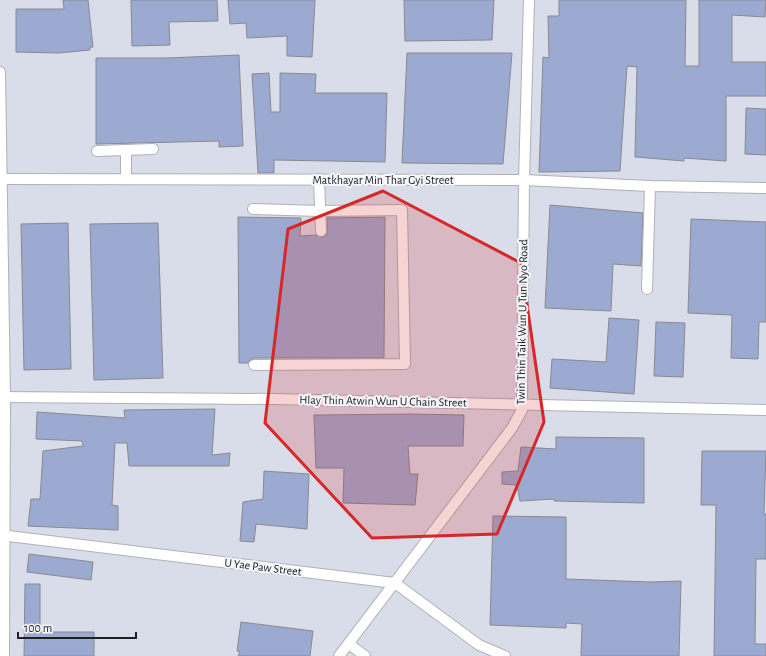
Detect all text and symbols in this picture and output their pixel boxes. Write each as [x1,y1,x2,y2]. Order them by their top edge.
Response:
street label: Matkhayar Min Thar Gyi Street [312,174,454,187]
street label: Twin Thin Taik Wun U Tun Nyo Road [515,239,530,405]
street label: Hlay Thin Atwin Wun U Chain Street [299,394,467,409]
street label: U Yae Paw Street [224,556,302,578]
scale bar [18,614,136,640]
text: 100 m [24,622,52,634]

